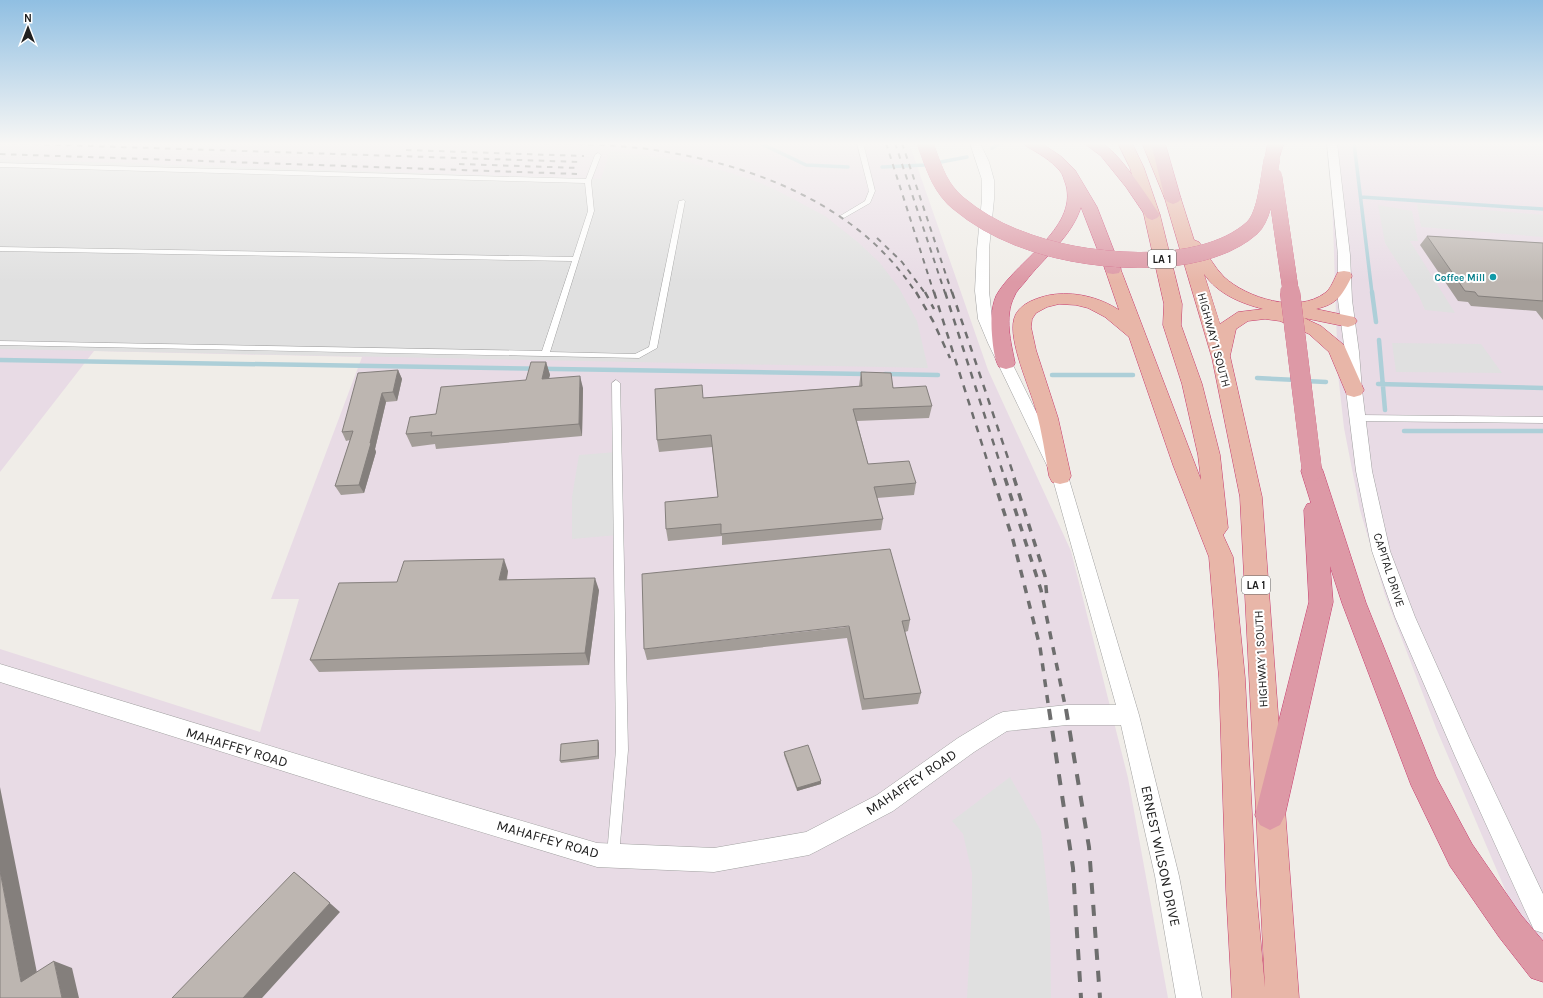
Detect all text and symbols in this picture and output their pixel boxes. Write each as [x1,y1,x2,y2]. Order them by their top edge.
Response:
north arrow [8,8,48,48]
text: N [24,12,32,25]
road number: LA 1 [1148,250,1176,268]
place label: Coffee Mill [1434,272,1485,284]
marker: Coffee Mill [1488,272,1498,282]
street label: HIGHWAY 1 SOUTH [1195,291,1233,389]
street label: CAPITAL DRIVE [1370,531,1408,609]
road number: LA 1 [1242,576,1270,594]
street label: HIGHWAY 1 SOUTH [1251,610,1271,708]
street label: MAHAFFEY ROAD [184,724,290,771]
street label: MAHAFFEY ROAD [863,746,960,819]
street label: ERNEST WILSON DRIVE [1137,784,1184,928]
street label: MAHAFFEY ROAD [495,817,601,862]

